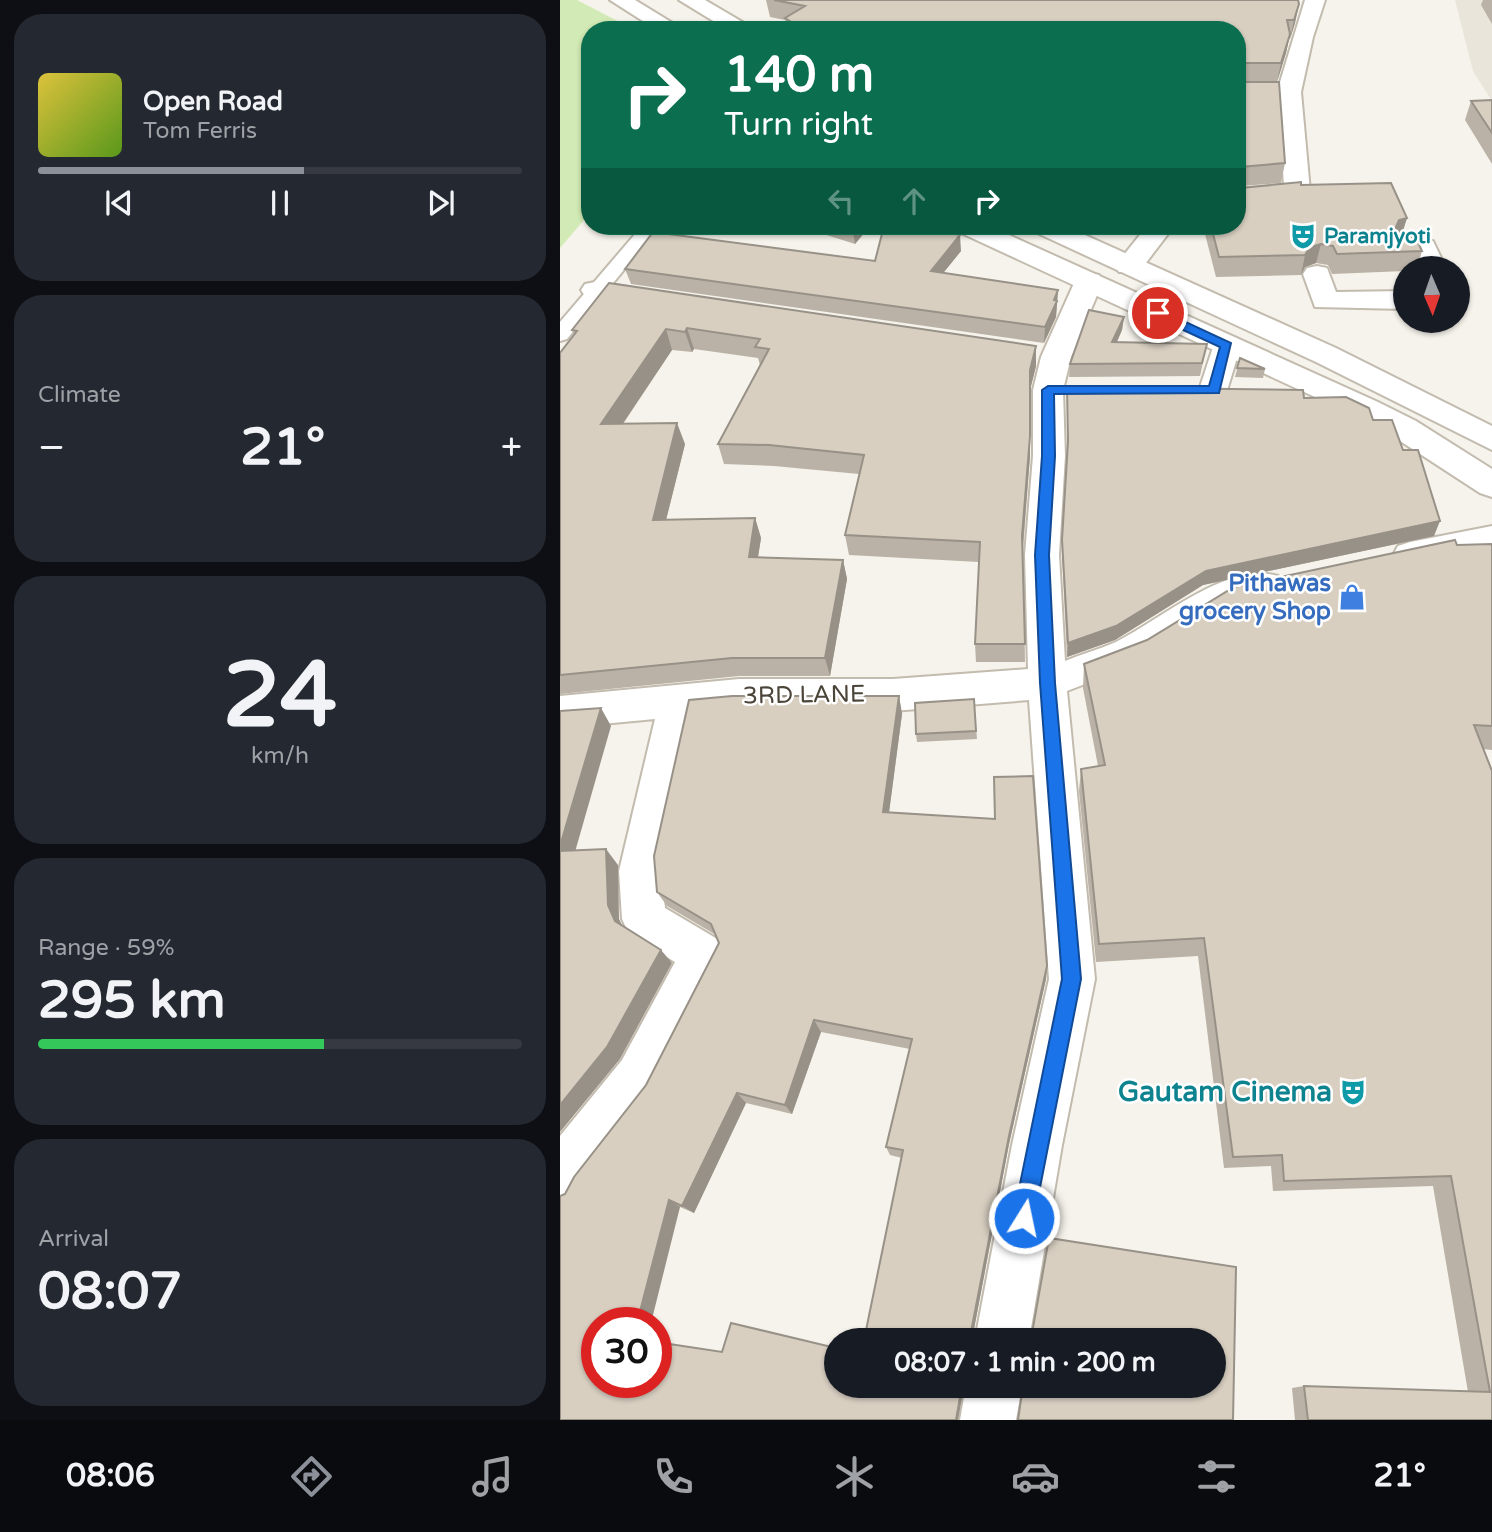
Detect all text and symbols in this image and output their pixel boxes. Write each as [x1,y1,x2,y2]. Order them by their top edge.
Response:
text: 140 m [724,46,874,105]
icon: right [609,49,700,140]
text: Open Road [143,86,283,117]
text: Turn right [724,106,873,144]
text: Tom Ferris [143,117,257,145]
icon: left [822,182,860,220]
icon: ahead [895,182,933,220]
icon: right [968,182,1006,220]
icon: previous [100,184,138,222]
icon: pause [261,184,299,222]
icon: next [422,184,460,222]
theatre icon: Paramjyoti [1288,221,1318,251]
place label: Paramjyoti [1324,224,1431,249]
north arrow [1393,256,1470,332]
map controls [1393,256,1470,333]
pin [1128,283,1188,343]
icon: arrive [1139,294,1177,332]
text: Climate [38,381,121,409]
text: 21° [240,416,325,479]
text: − [38,425,65,471]
text: + [501,425,522,471]
place label: Pithawas grocery Shop [1179,569,1331,626]
shop icon: Pithawas grocery Shop [1337,582,1367,612]
text: 24 [223,641,337,751]
street label: 3RD LANE [743,679,865,711]
text: km/h [251,742,309,770]
text: Range · 59% [38,934,174,962]
text: 295 km [38,969,226,1032]
place label: Gautam Cinema [1118,1075,1332,1109]
theatre icon: Gautam Cinema [1338,1077,1368,1107]
position arrow [987,1181,1061,1255]
text: Arrival [38,1225,109,1253]
text: 08:07 [38,1260,182,1323]
speed limit sign: 30 [581,1307,672,1398]
text: 08:07 · 1 min · 200 m [894,1347,1156,1378]
icon: directions [287,1452,336,1501]
icon: music [468,1452,517,1501]
icon: phone [649,1452,698,1501]
icon: climate [830,1452,879,1501]
icon: car [1011,1452,1060,1501]
icon: filters [1192,1452,1241,1501]
text: 08:06 [66,1457,155,1495]
text: 21° [1374,1457,1426,1495]

